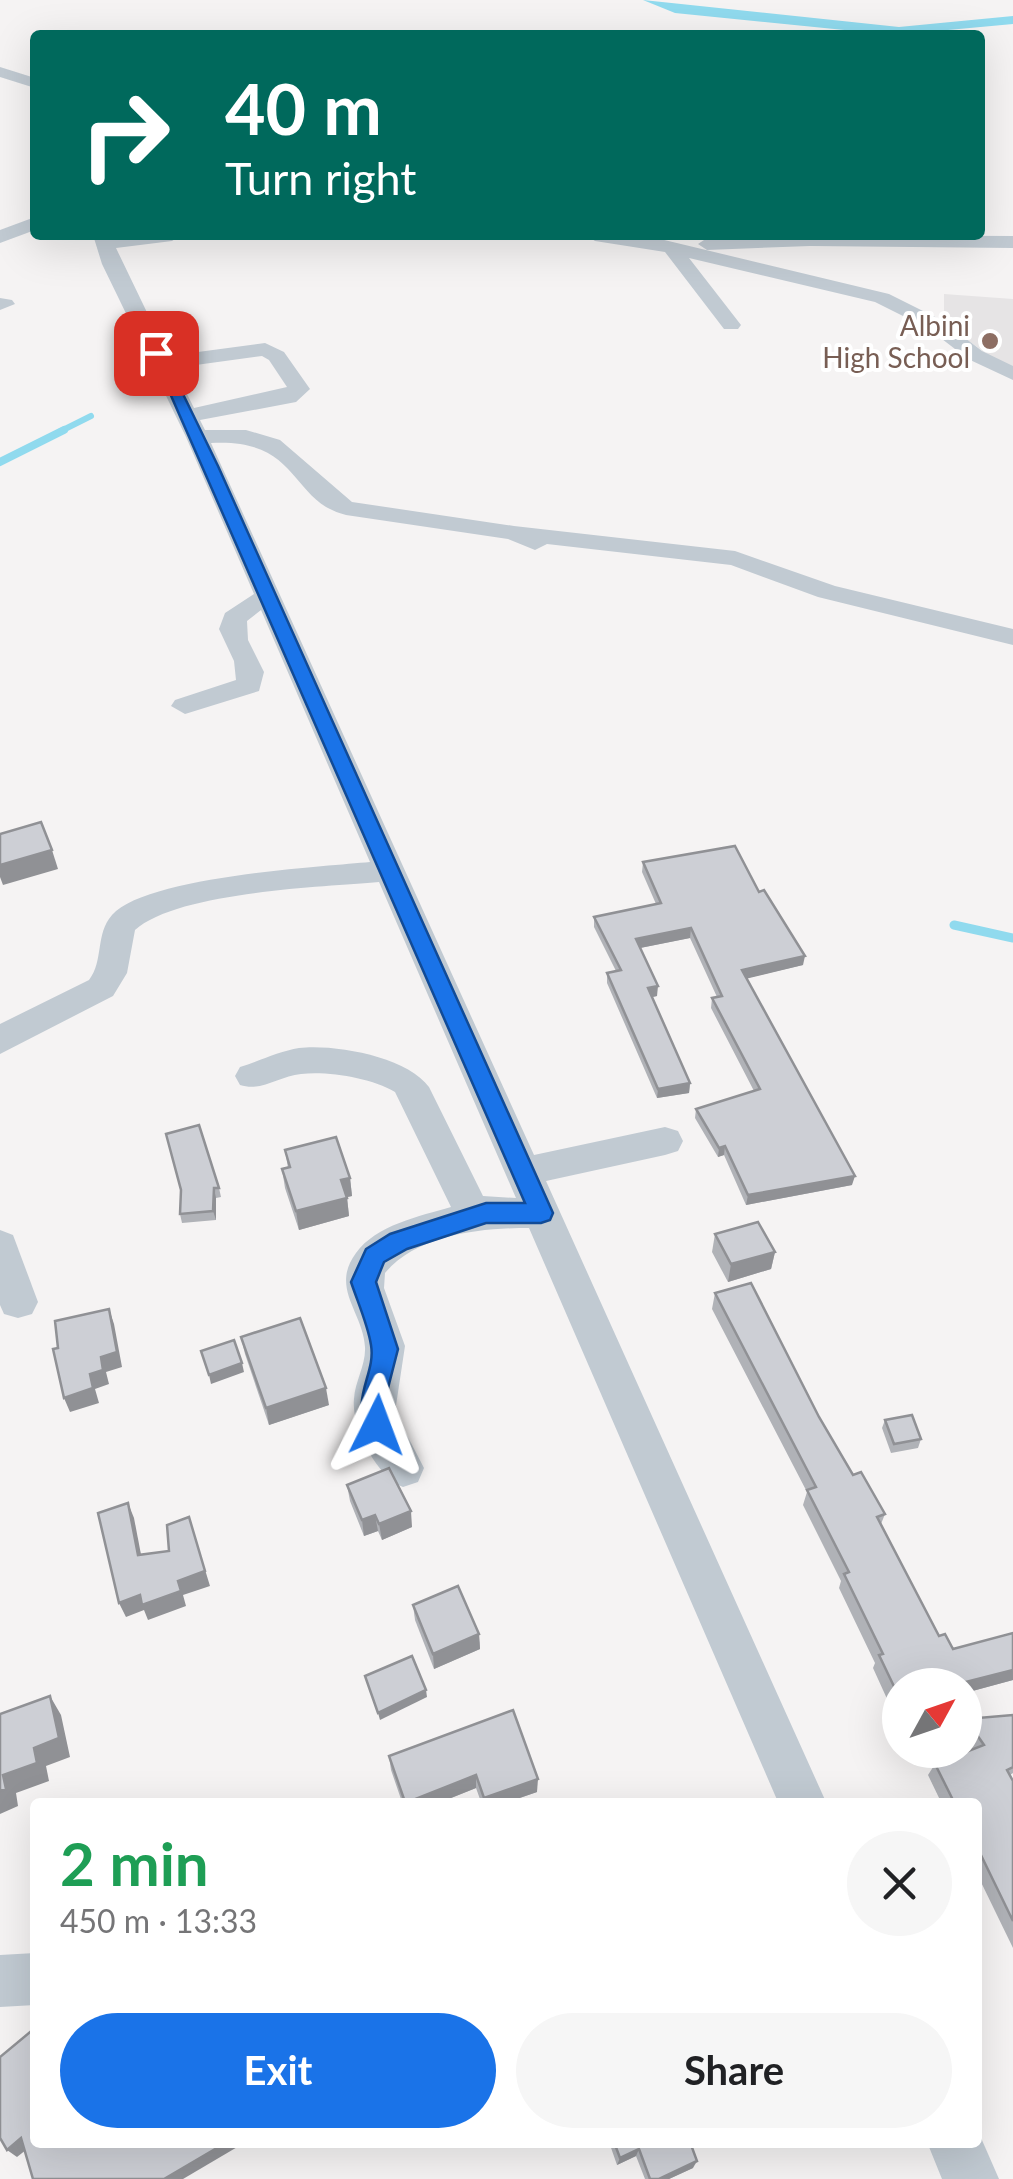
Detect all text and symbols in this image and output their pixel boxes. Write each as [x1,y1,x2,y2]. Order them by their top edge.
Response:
text: 40 m [225,66,382,150]
icon: right [60,70,190,200]
text: Turn right [225,151,416,205]
place label: Albini High School [822,308,970,374]
pin [114,311,199,396]
icon: arrive [129,326,184,381]
marker: Albini High School [979,330,1001,352]
position arrow [325,1373,429,1477]
north arrow [882,1668,982,1768]
map controls [882,1668,982,1768]
text: 2 min [60,1827,209,1899]
button: close [847,1831,952,1936]
text: 450 m · 13:33 [60,1901,257,1940]
button: Exit [60,2013,496,2128]
button: Share [516,2013,952,2128]

